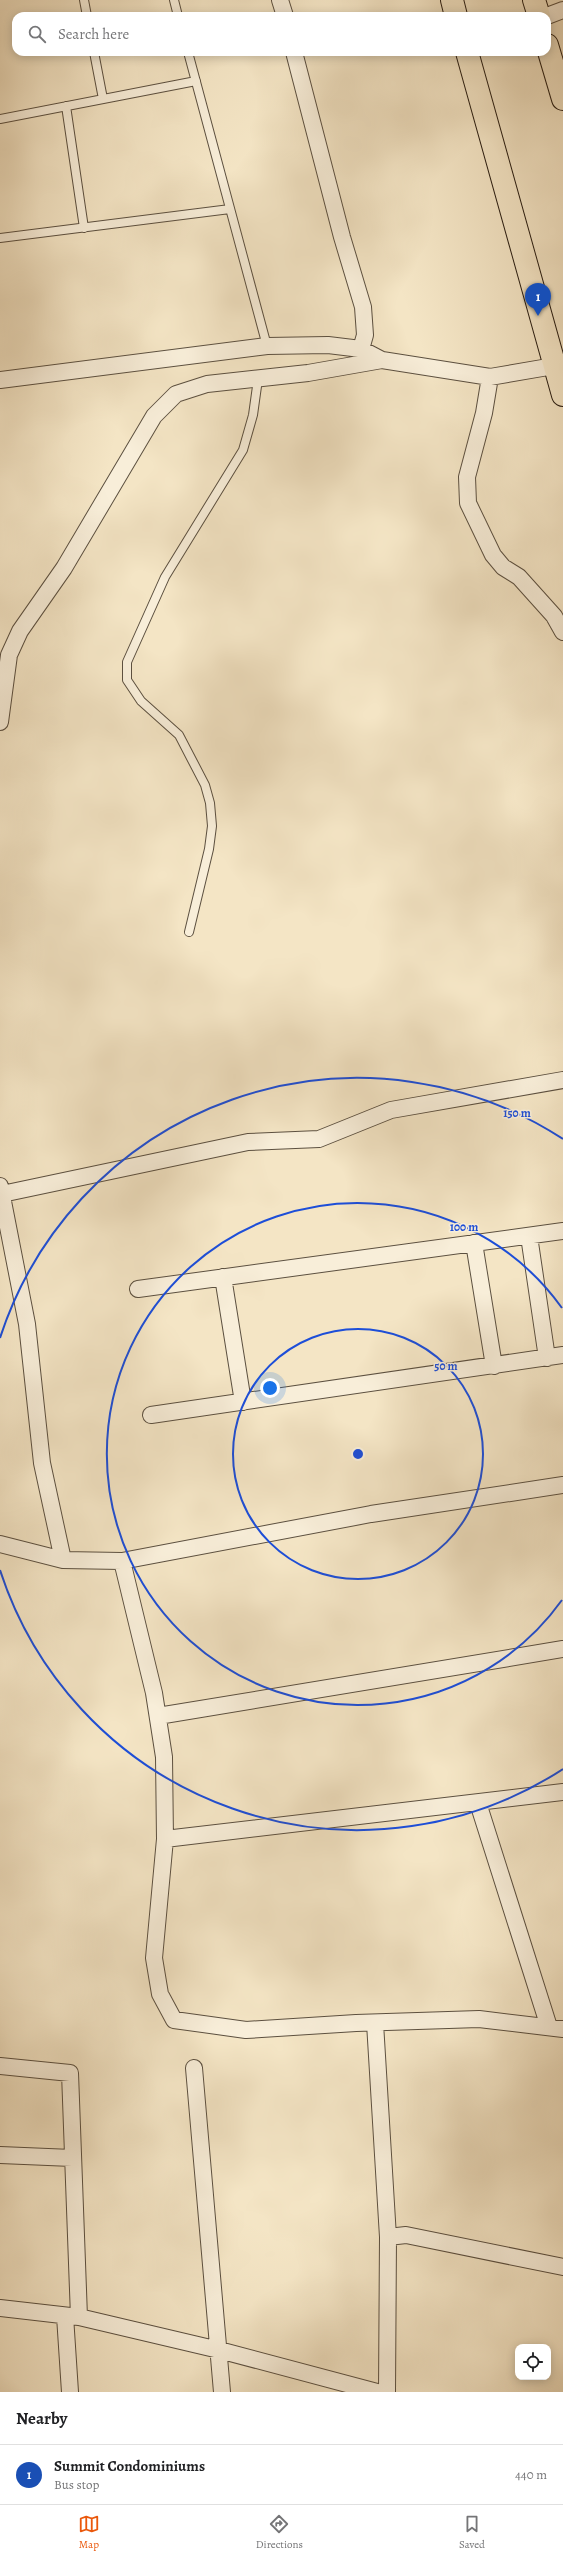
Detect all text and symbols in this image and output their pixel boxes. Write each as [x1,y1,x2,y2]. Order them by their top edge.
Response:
search box [12,12,551,56]
icon: search [26,23,48,45]
text: Search here [58,24,129,44]
pin: 1 [525,283,551,316]
text: 150 m [503,1105,531,1121]
text: 100 m [450,1219,478,1235]
text: 50 m [434,1358,458,1374]
your location [260,1378,280,1398]
centre of rings [351,1447,365,1461]
map controls [515,2344,551,2380]
button: locate [515,2344,551,2380]
text: Nearby [16,2407,67,2430]
text: Summit Condominiums [54,2456,205,2476]
text: 1 [27,2466,31,2483]
text: 440 m [515,2466,547,2483]
text: Bus stop [54,2476,99,2493]
tab: Map [78,2513,100,2552]
tab: Directions [256,2513,303,2552]
tab: Saved [459,2513,485,2552]

